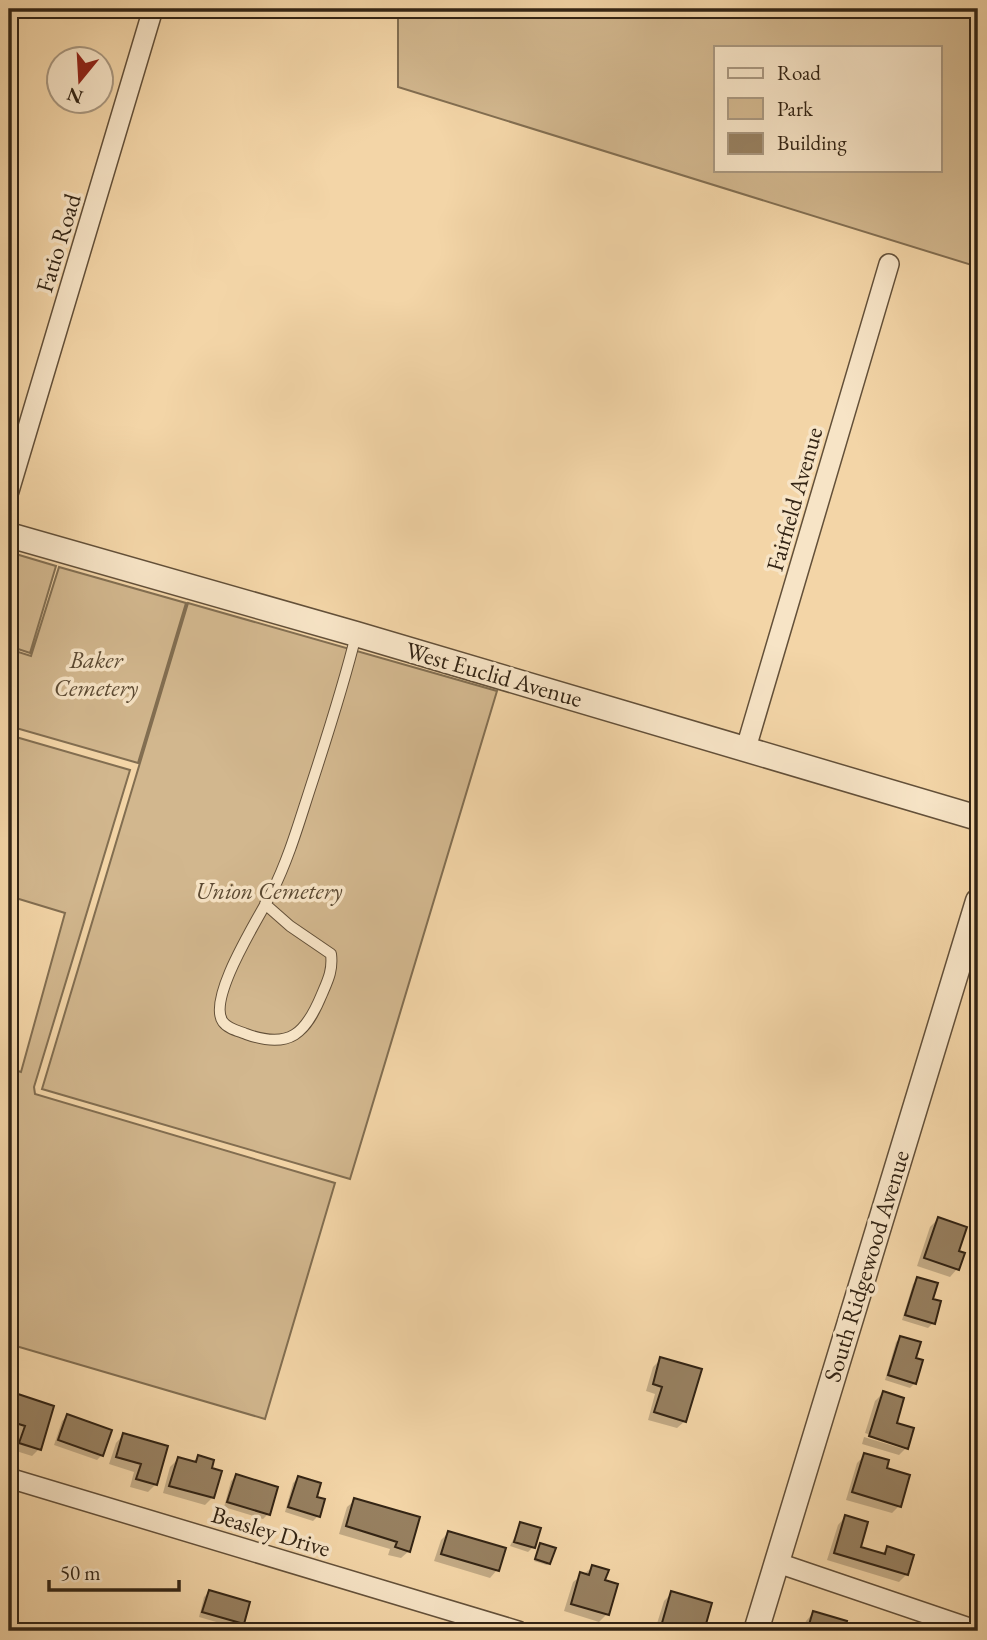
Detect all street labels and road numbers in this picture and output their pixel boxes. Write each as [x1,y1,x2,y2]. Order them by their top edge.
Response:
street label: Fatio Road [28,189,88,296]
street label: Fairfield Avenue [759,423,829,575]
street label: West Euclid Avenue [402,634,586,714]
street label: South Ridgewood Avenue [816,1146,916,1386]
street label: Beasley Drive [208,1498,334,1564]

